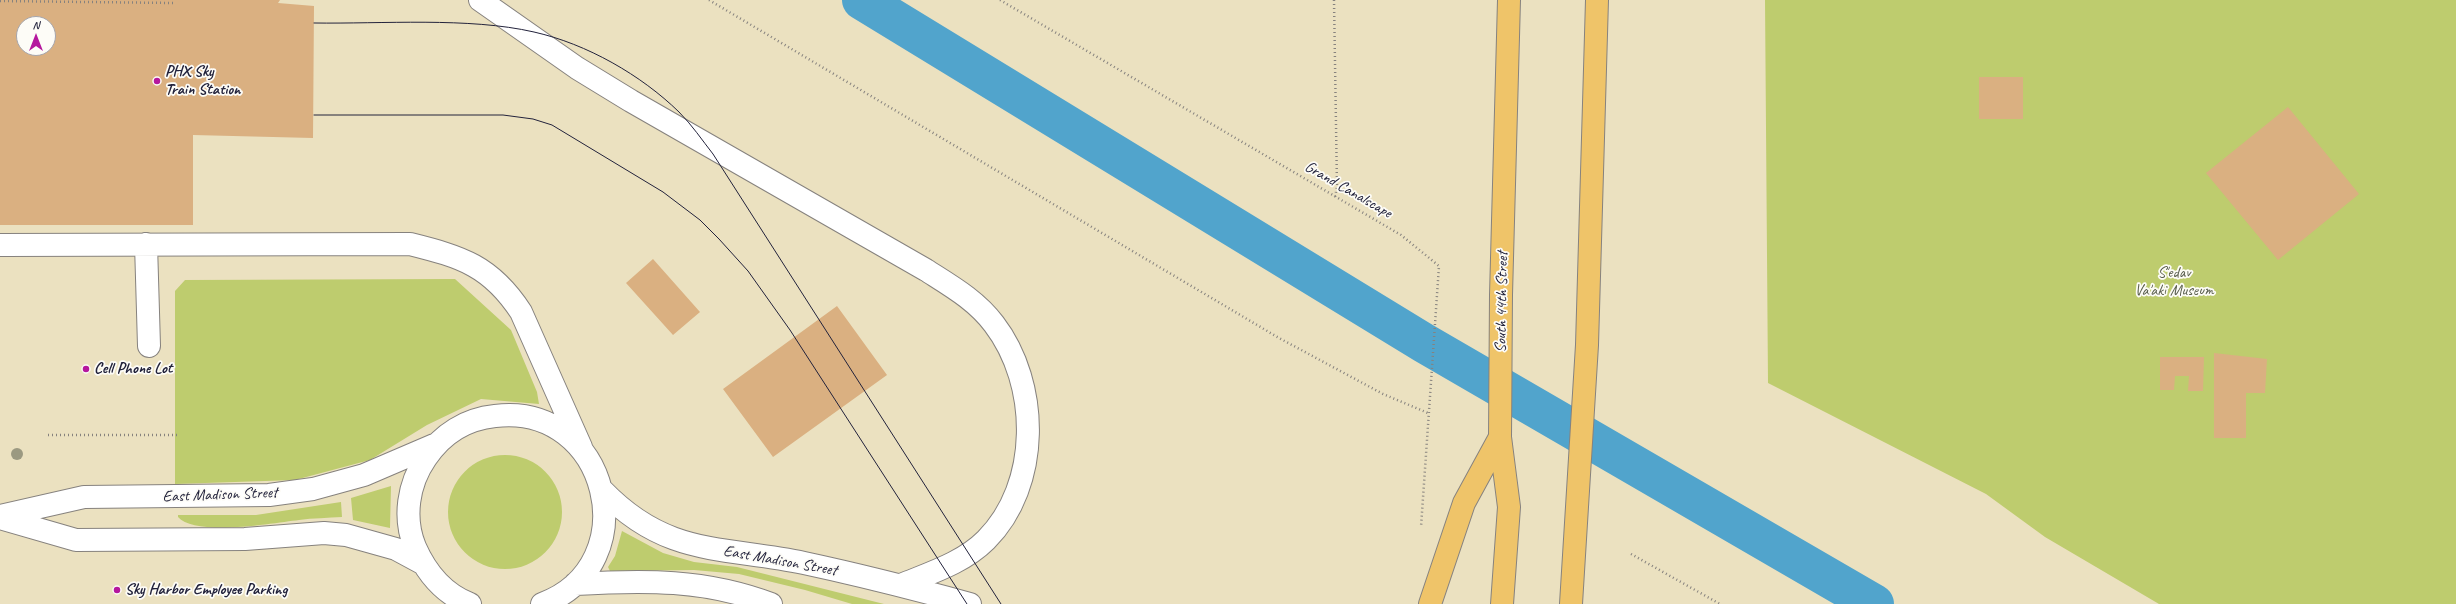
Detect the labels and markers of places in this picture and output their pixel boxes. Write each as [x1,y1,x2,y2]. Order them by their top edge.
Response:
place label: PHX Sky Train Station [165,62,240,100]
marker: PHX Sky Train Station [152,76,162,86]
place label: Cell Phone Lot [94,359,172,379]
marker: Cell Phone Lot [81,364,91,374]
place label: Sky Harbor Employee Parking [125,580,287,600]
marker: Sky Harbor Employee Parking [112,585,122,595]

